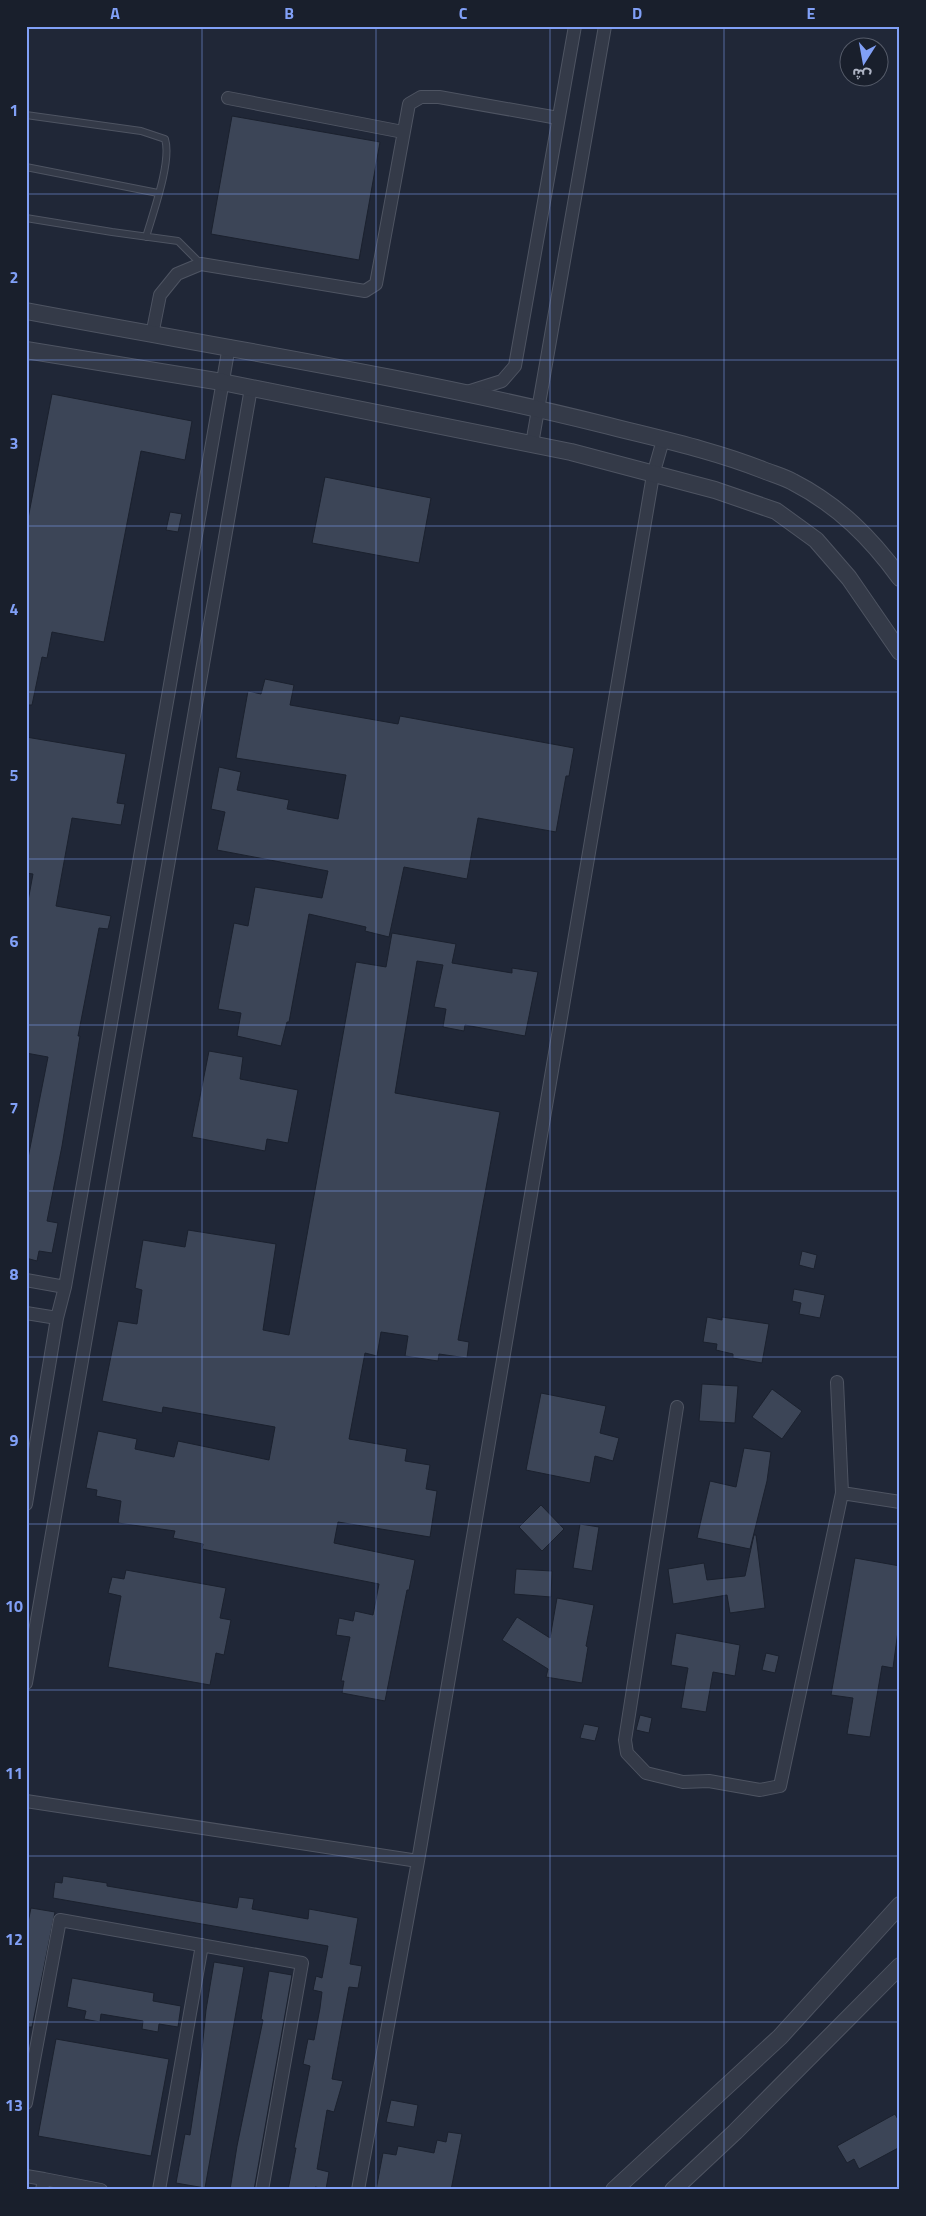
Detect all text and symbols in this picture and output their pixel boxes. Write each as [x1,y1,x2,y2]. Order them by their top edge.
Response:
text: A [110,1,120,25]
text: B [284,1,294,25]
text: C [459,1,468,25]
text: D [632,1,642,25]
text: E [807,1,816,25]
north arrow [838,38,888,88]
text: ش [850,63,873,87]
text: 1 [10,98,18,122]
text: 2 [10,265,18,289]
text: 3 [10,431,18,455]
text: 4 [10,597,19,621]
text: 5 [10,763,19,787]
text: 6 [10,929,19,953]
text: 7 [10,1096,18,1120]
text: 8 [10,1262,19,1286]
text: 9 [10,1428,19,1452]
text: 10 [5,1594,23,1618]
text: 11 [5,1761,23,1785]
text: 12 [5,1927,23,1951]
text: 13 [5,2093,23,2117]

